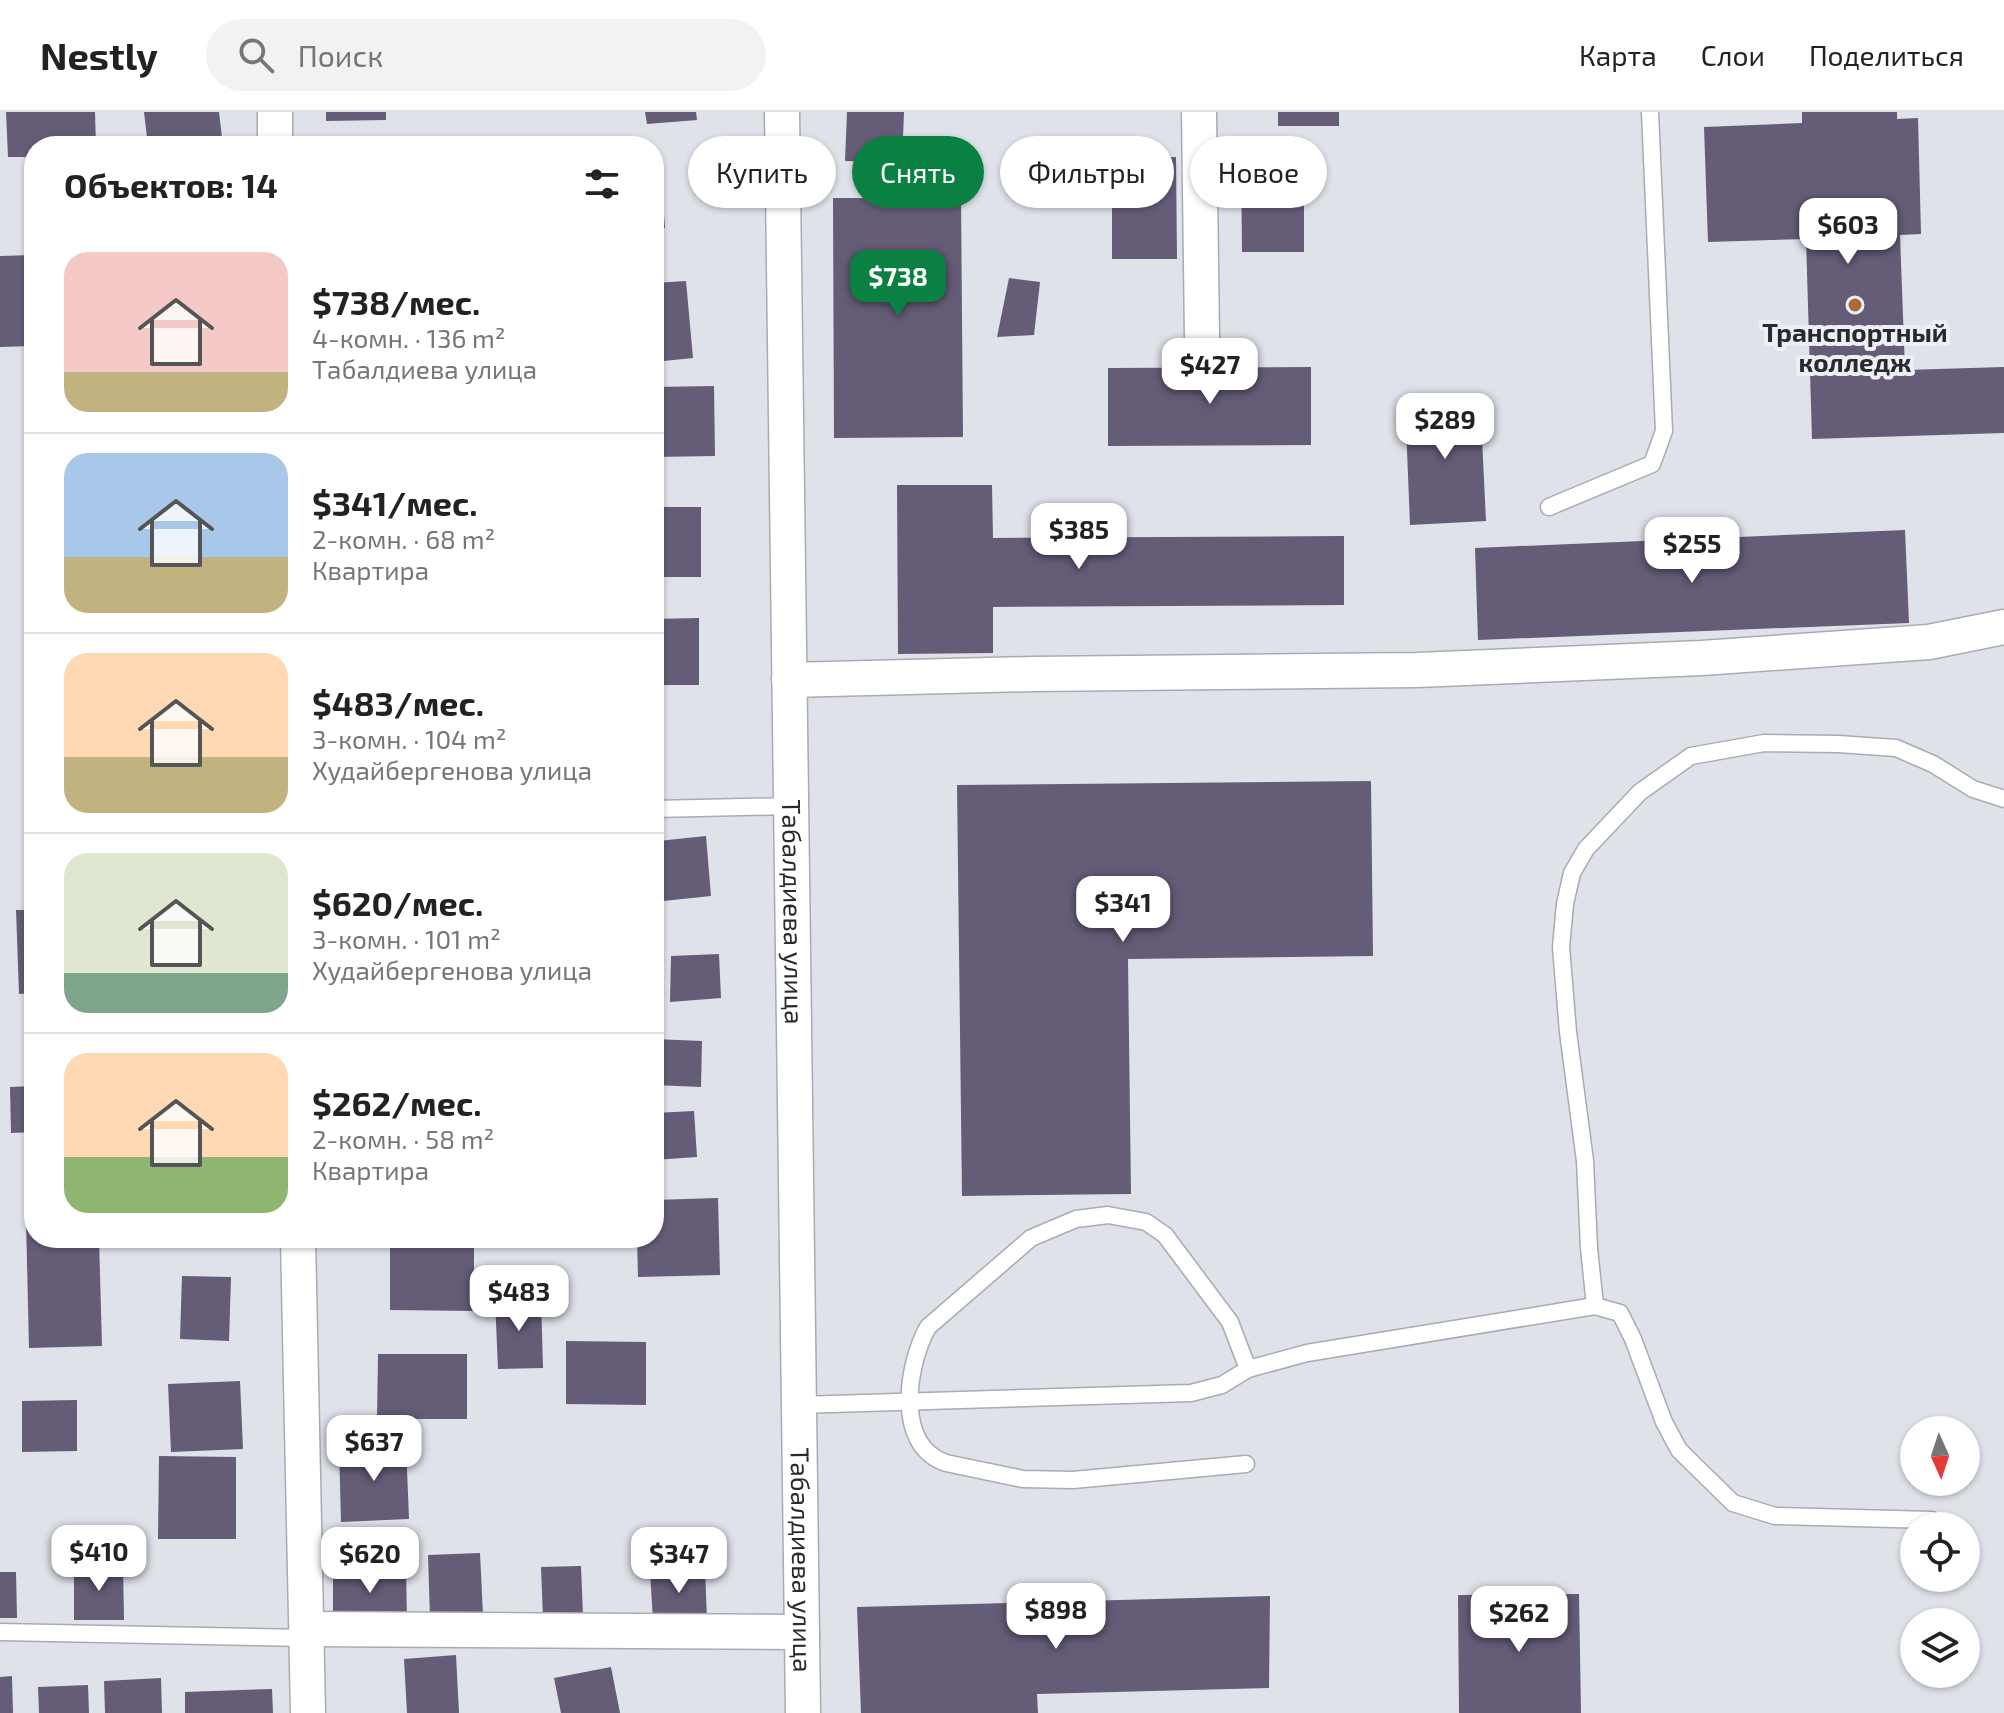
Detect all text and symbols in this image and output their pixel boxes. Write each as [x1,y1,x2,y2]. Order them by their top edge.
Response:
search box [206,19,766,91]
text: Nestly [40,32,158,78]
icon: search [234,33,278,77]
text: Поиск [298,37,383,73]
text: Карта [1579,38,1657,72]
text: Слои [1701,38,1765,72]
text: Поделиться [1809,38,1964,72]
chip: Купить [688,136,836,208]
chip: Снять [852,136,984,208]
chip: Фильтры [1000,136,1174,208]
chip: Новое [1190,136,1327,208]
icon: filters [580,162,624,206]
text: Объектов: 14 [64,164,278,205]
pin: $603 [1801,198,1895,266]
text: $603 [1817,208,1879,239]
pin: $738 [851,250,945,318]
text: $738 [868,260,928,291]
text: $738/мес. [312,281,480,322]
icon: home [128,284,224,380]
marker: Транспортный колледж [1846,296,1864,314]
place label: Транспортный колледж [1762,316,1948,377]
text: 4-комн. · 136 m² [312,322,506,353]
pin: $427 [1163,338,1257,406]
text: $427 [1180,348,1240,379]
text: Табалдиева улица [312,353,537,384]
pin: $289 [1398,393,1492,461]
text: $289 [1414,403,1476,434]
text: $341/мес. [312,482,478,523]
icon: home [128,485,224,581]
pin: $385 [1032,503,1126,571]
text: $385 [1049,513,1109,544]
pin: $255 [1645,517,1739,585]
text: 2-комн. · 68 m² [312,523,495,554]
text: $255 [1663,527,1721,558]
text: Квартира [312,554,429,585]
text: $483/мес. [312,682,484,723]
icon: home [128,685,224,781]
text: 3-комн. · 104 m² [312,723,506,754]
text: Худайбергенова улица [312,754,592,785]
street label: Табалдиева улица [777,799,811,1025]
pin: $341 [1076,876,1170,944]
text: $620/мес. [312,882,483,923]
icon: home [128,885,224,981]
text: $341 [1094,886,1152,917]
text: 3-комн. · 101 m² [312,923,501,954]
text: Худайбергенова улица [312,954,592,985]
text: $262/мес. [312,1082,482,1123]
icon: home [128,1085,224,1181]
text: 2-комн. · 58 m² [312,1123,494,1154]
text: Квартира [312,1154,429,1185]
pin: $483 [472,1265,566,1333]
text: $483 [488,1275,550,1306]
pin: $637 [327,1415,421,1483]
north arrow [1900,1416,1980,1496]
map controls [1900,1416,1980,1688]
text: $637 [345,1425,403,1456]
street label: Табалдиева улица [786,1447,819,1673]
button: locate [1900,1512,1980,1592]
pin: $410 [52,1525,146,1593]
pin: $620 [323,1527,417,1595]
pin: $347 [632,1527,726,1595]
text: $410 [69,1535,129,1566]
text: $620 [339,1537,401,1568]
text: $347 [649,1537,709,1568]
pin: $898 [1009,1583,1103,1651]
pin: $262 [1472,1586,1566,1654]
text: $898 [1025,1593,1087,1624]
text: $262 [1489,1596,1549,1627]
button: layers [1900,1608,1980,1688]

